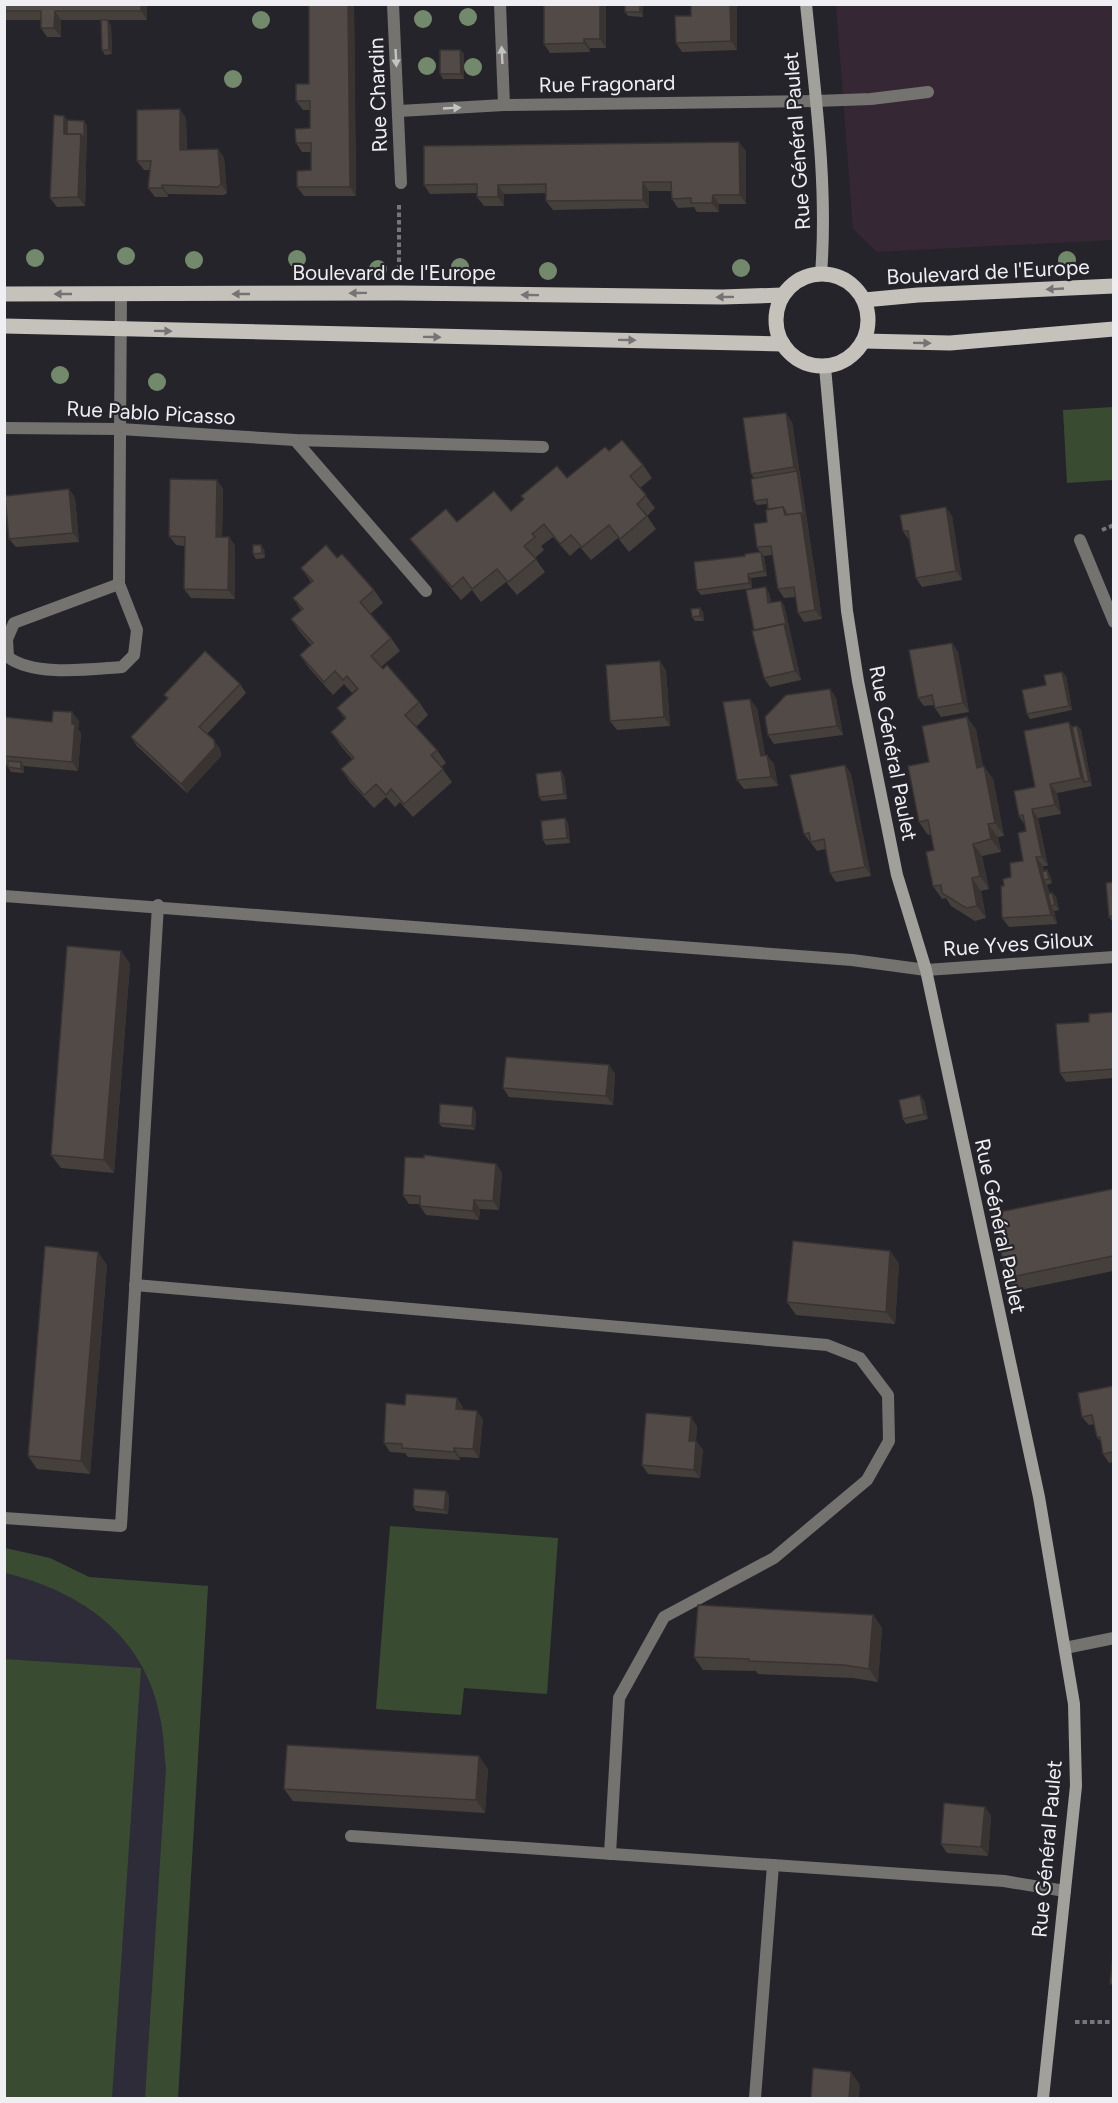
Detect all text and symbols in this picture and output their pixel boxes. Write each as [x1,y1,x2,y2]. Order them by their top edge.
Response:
street label: Rue Chardin [363,37,392,153]
one-way arrow [497,45,506,64]
one-way arrow [392,48,401,67]
street label: Rue Général Paulet [778,51,815,231]
street label: Rue Fragonard [538,70,676,97]
one-way arrow [442,103,461,112]
street label: Boulevard de l'Europe [886,254,1090,289]
street label: Boulevard de l'Europe [292,260,496,285]
one-way arrow [1046,285,1065,294]
one-way arrow [349,288,368,298]
one-way arrow [53,289,72,299]
one-way arrow [232,289,251,299]
one-way arrow [521,290,540,299]
one-way arrow [716,292,735,302]
one-way arrow [153,326,172,335]
one-way arrow [422,332,441,341]
one-way arrow [617,336,636,345]
one-way arrow [913,338,932,348]
street label: Rue Pablo Picasso [66,396,236,429]
street label: Rue Général Paulet [864,663,923,843]
street label: Rue Yves Giloux [942,926,1094,961]
street label: Rue Général Paulet [970,1136,1031,1316]
street label: Rue Général Paulet [1026,1759,1067,1939]

